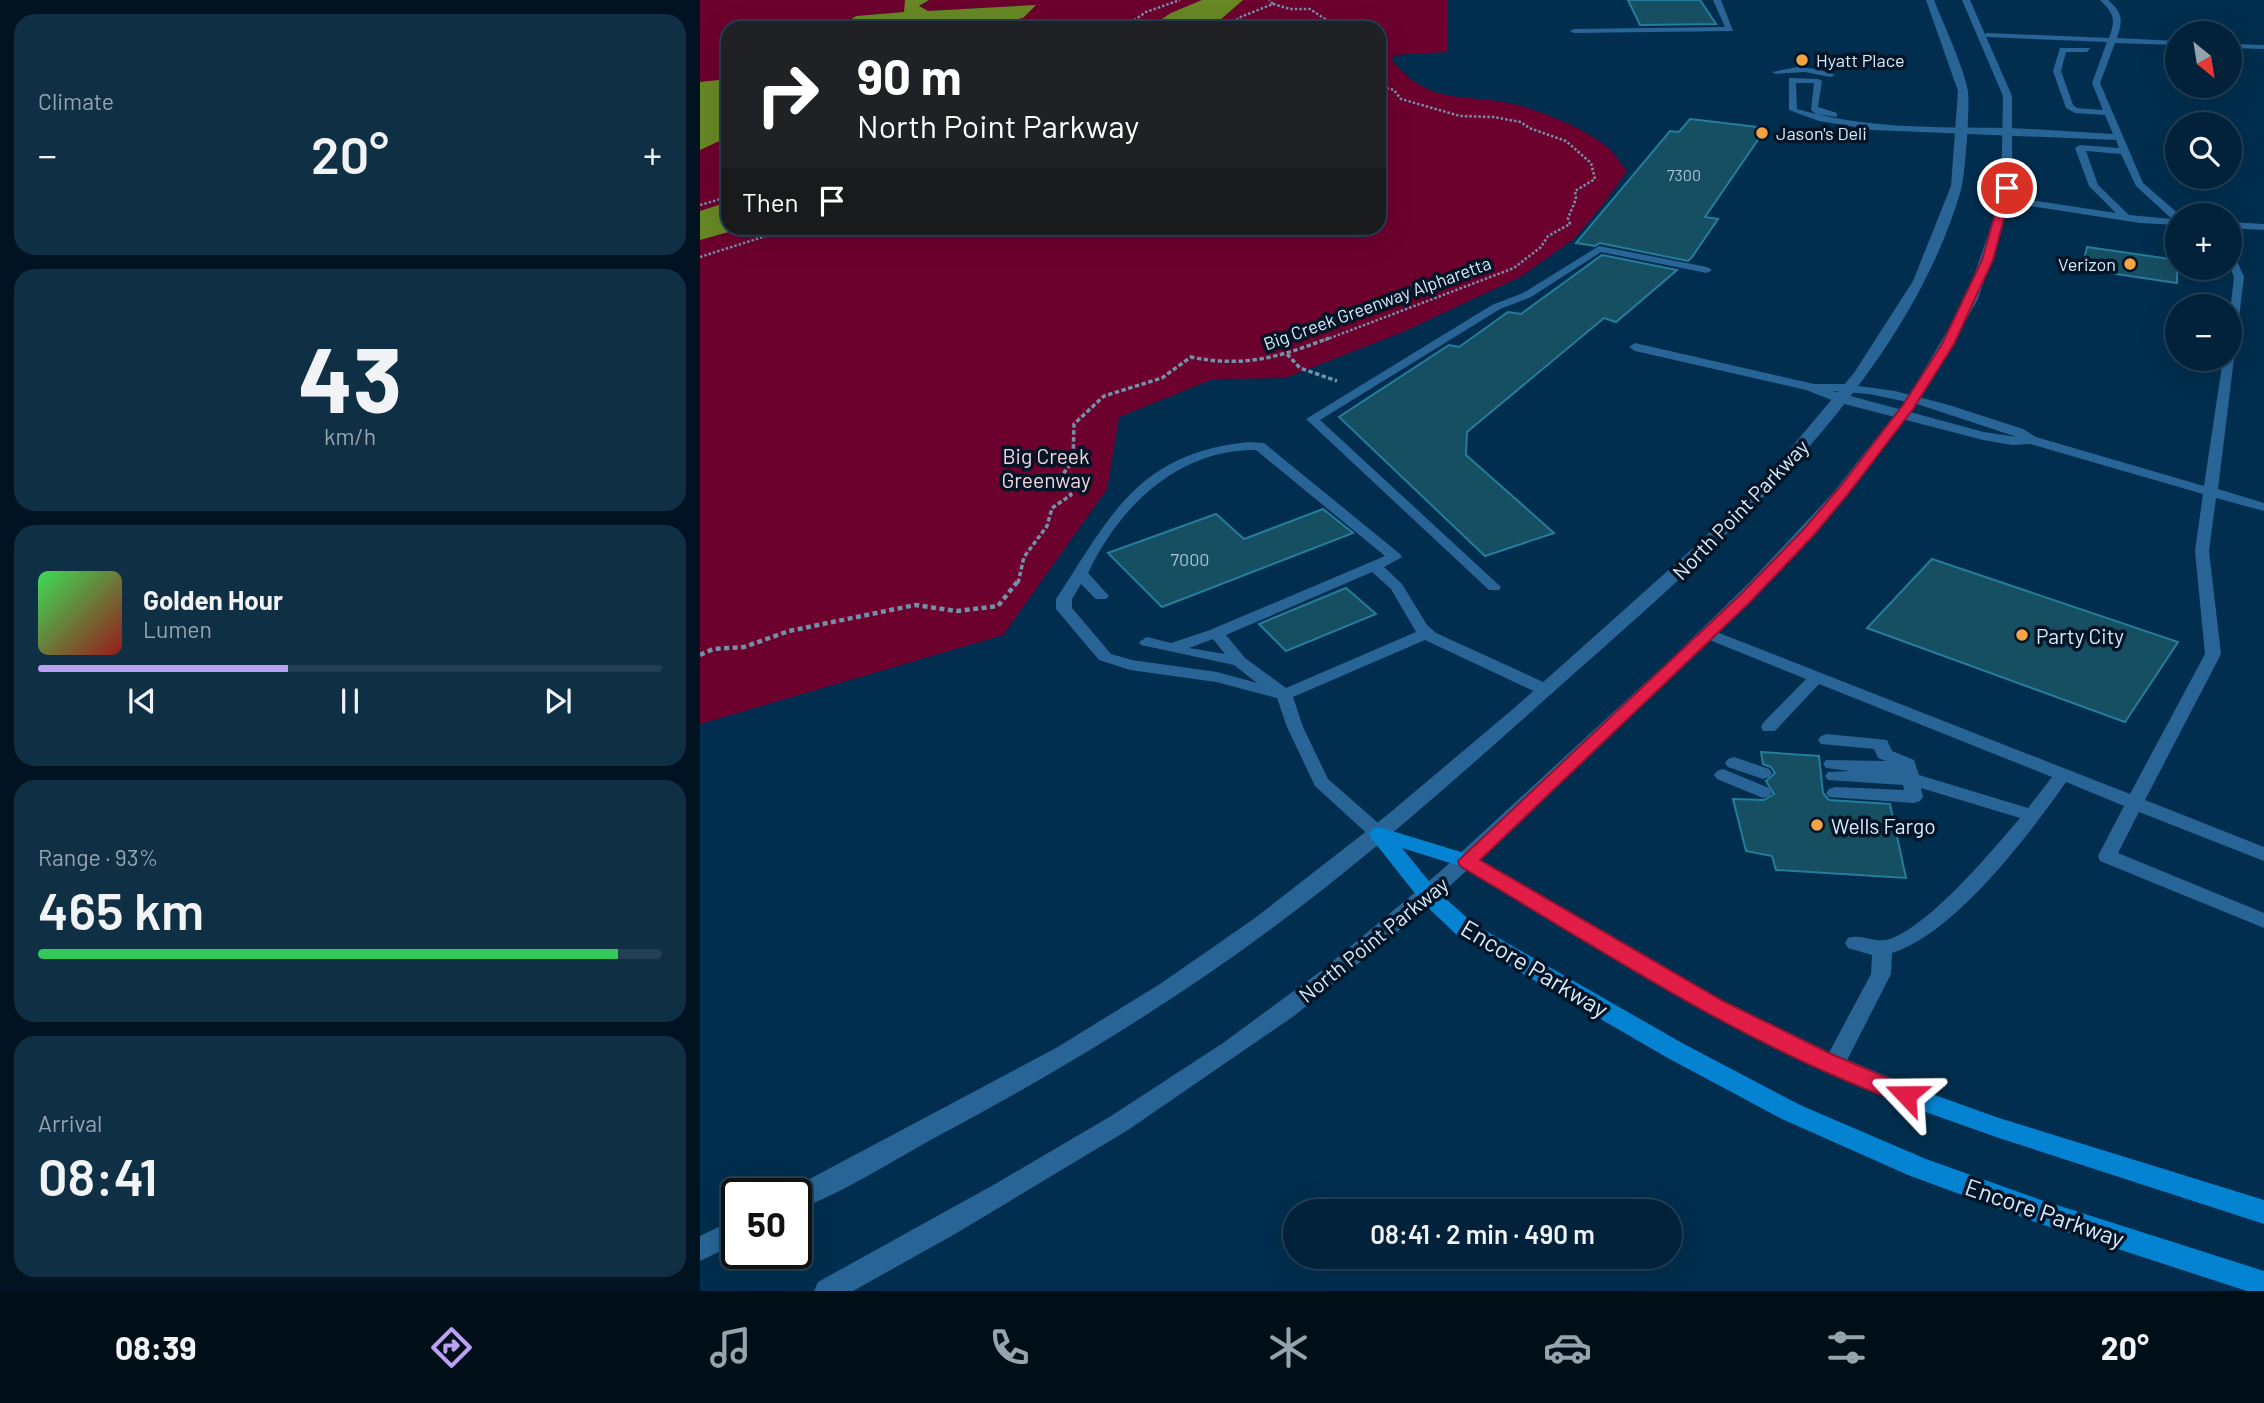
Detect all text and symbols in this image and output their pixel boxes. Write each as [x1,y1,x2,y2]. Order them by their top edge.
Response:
north arrow [2165,21,2242,98]
map controls [2165,21,2242,371]
text: 90 m [857,46,962,105]
icon: right [742,49,833,140]
place label: Hyatt Place [1816,49,1905,71]
marker: Hyatt Place [1794,52,1810,68]
text: Climate [38,87,114,115]
text: North Point Parkway [857,106,1139,144]
button: search [2165,112,2242,189]
text: 20° [311,122,389,184]
place label: Jason's Deli [1776,122,1867,144]
marker: Jason's Deli [1754,125,1770,141]
text: − [38,131,57,177]
text: + [643,131,662,177]
pin [1977,158,2037,218]
house number: 7300 [1667,165,1701,184]
icon: arrive [1988,169,2026,207]
icon: arrive [813,182,851,220]
text: Then [742,186,799,217]
button: + [2165,203,2242,280]
street label: Big Creek Greenway Alpharetta [1260,252,1494,354]
place label: Verizon [2058,253,2116,275]
marker: Verizon [2122,256,2138,272]
button: − [2165,294,2242,371]
text: 43 [298,322,402,431]
text: km/h [324,422,376,450]
street label: North Point Parkway [1667,433,1814,584]
park label: Big Creek Greenway [1001,443,1091,492]
house number: 7000 [1170,548,1210,570]
text: Golden Hour [143,584,283,615]
text: Lumen [143,615,212,643]
place label: Party City [2036,623,2124,648]
marker: Party City [2014,627,2030,643]
icon: previous [123,682,161,720]
icon: pause [331,682,369,720]
icon: next [539,682,577,720]
place label: Wells Fargo [1831,813,1936,838]
marker: Wells Fargo [1809,817,1825,833]
text: Range · 93% [38,843,158,871]
street label: North Point Parkway [1293,871,1453,1007]
text: 465 km [38,878,204,940]
street label: Encore Parkway [1456,913,1614,1023]
position arrow [1869,1058,1943,1132]
text: Arrival [38,1109,102,1137]
text: 08:41 [38,1144,158,1206]
street label: Encore Parkway [1962,1171,2128,1253]
speed limit sign: 50 [721,1178,812,1269]
text: 08:41 · 2 min · 490 m [1370,1218,1595,1249]
icon: directions [427,1323,476,1372]
icon: music [706,1323,755,1372]
icon: phone [985,1323,1034,1372]
icon: climate [1264,1323,1313,1372]
icon: car [1543,1323,1592,1372]
icon: filters [1822,1323,1871,1372]
text: 08:39 [115,1328,197,1366]
text: 20° [2101,1328,2149,1366]

